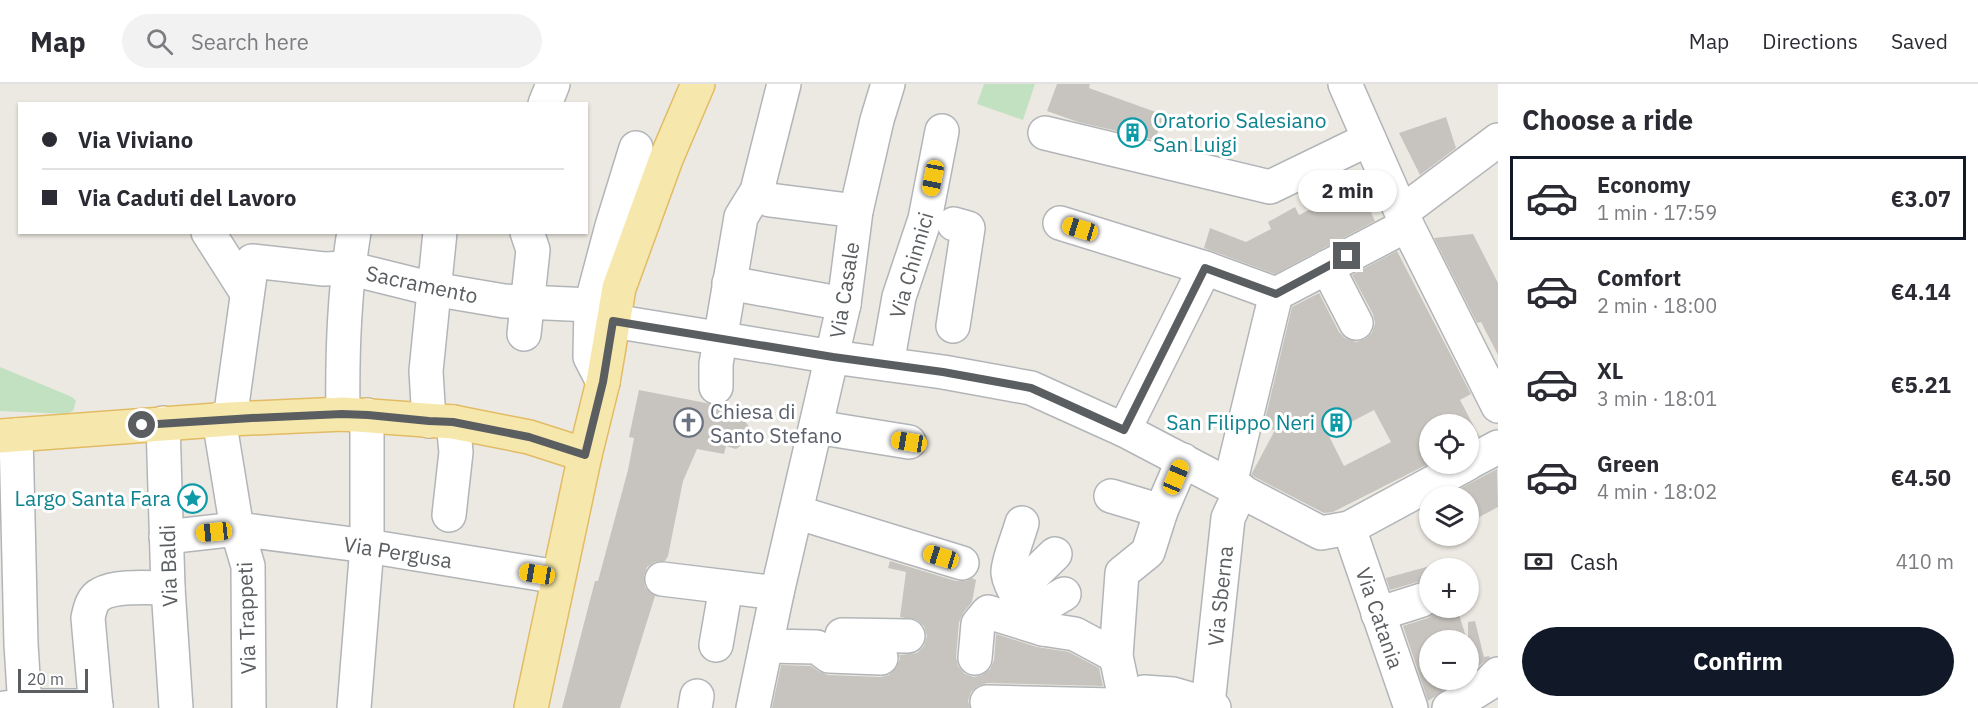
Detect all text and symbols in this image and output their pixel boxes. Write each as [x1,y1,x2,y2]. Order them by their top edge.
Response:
search box [122,14,542,68]
text: Map [30,23,86,60]
icon: search [143,25,176,58]
text: Search here [191,27,309,56]
text: Map [1689,27,1729,55]
text: Directions [1762,27,1858,55]
text: Saved [1891,27,1948,55]
text: Choose a ride [1522,102,1693,137]
place label: Oratorio Salesiano San Luigi [1153,106,1326,158]
building icon: Oratorio Salesiano San Luigi [1116,116,1148,148]
text: Via Viviano [78,125,193,154]
car [921,159,945,197]
callout: 2 min [1298,169,1396,211]
text: Economy [1597,170,1691,199]
icon: car [1525,171,1579,225]
text: 2 min [1321,177,1374,204]
text: Via Caduti del Lavoro [78,183,296,212]
text: €3.07 [1891,184,1951,213]
text: 1 min · 17:59 [1597,199,1717,226]
street label: Via Chinnici [882,209,940,321]
car [1060,215,1100,243]
street label: Via Casale [823,240,865,340]
route end [1333,242,1360,269]
street label: Sacramento [364,258,480,310]
text: Comfort [1597,263,1681,292]
icon: car [1525,264,1579,318]
text: €4.14 [1891,277,1951,306]
text: 2 min · 18:00 [1597,292,1717,319]
text: XL [1597,356,1623,385]
icon: car [1525,357,1579,411]
text: €5.21 [1891,370,1951,399]
text: 3 min · 18:01 [1597,385,1717,412]
place label: Chiesa di Santo Stefano [710,397,842,449]
building icon: San Filippo Neri [1320,406,1352,438]
church icon: Chiesa di Santo Stefano [673,407,705,439]
place label: San Filippo Neri [1166,408,1315,436]
route start [128,411,155,438]
map controls [1419,414,1479,690]
button: locate [1419,414,1479,474]
car [890,430,928,454]
text: Green [1597,449,1659,478]
icon: car [1525,450,1579,504]
car [1161,457,1191,497]
text: €4.50 [1891,463,1951,492]
text: 4 min · 18:02 [1597,478,1717,505]
place icon: Largo Santa Fara [176,482,208,514]
place label: Largo Santa Fara [15,484,171,512]
button: layers [1419,486,1479,546]
car [195,521,233,543]
street label: Via Baldi [153,524,183,608]
street label: Via Pergusa [342,530,454,574]
car [921,543,961,571]
street label: Via Sberna [1201,544,1239,648]
icon: cash [1522,545,1555,578]
text: Cash [1570,547,1619,576]
text: 410 m [1896,548,1954,575]
button: + [1419,558,1479,618]
street label: Via Trappeti [230,561,262,675]
car [518,562,556,586]
street label: Via Catania [1350,564,1410,672]
button: Confirm [1522,627,1954,696]
button: − [1419,630,1479,690]
scale bar [18,666,88,694]
text: 20 m [27,669,64,689]

